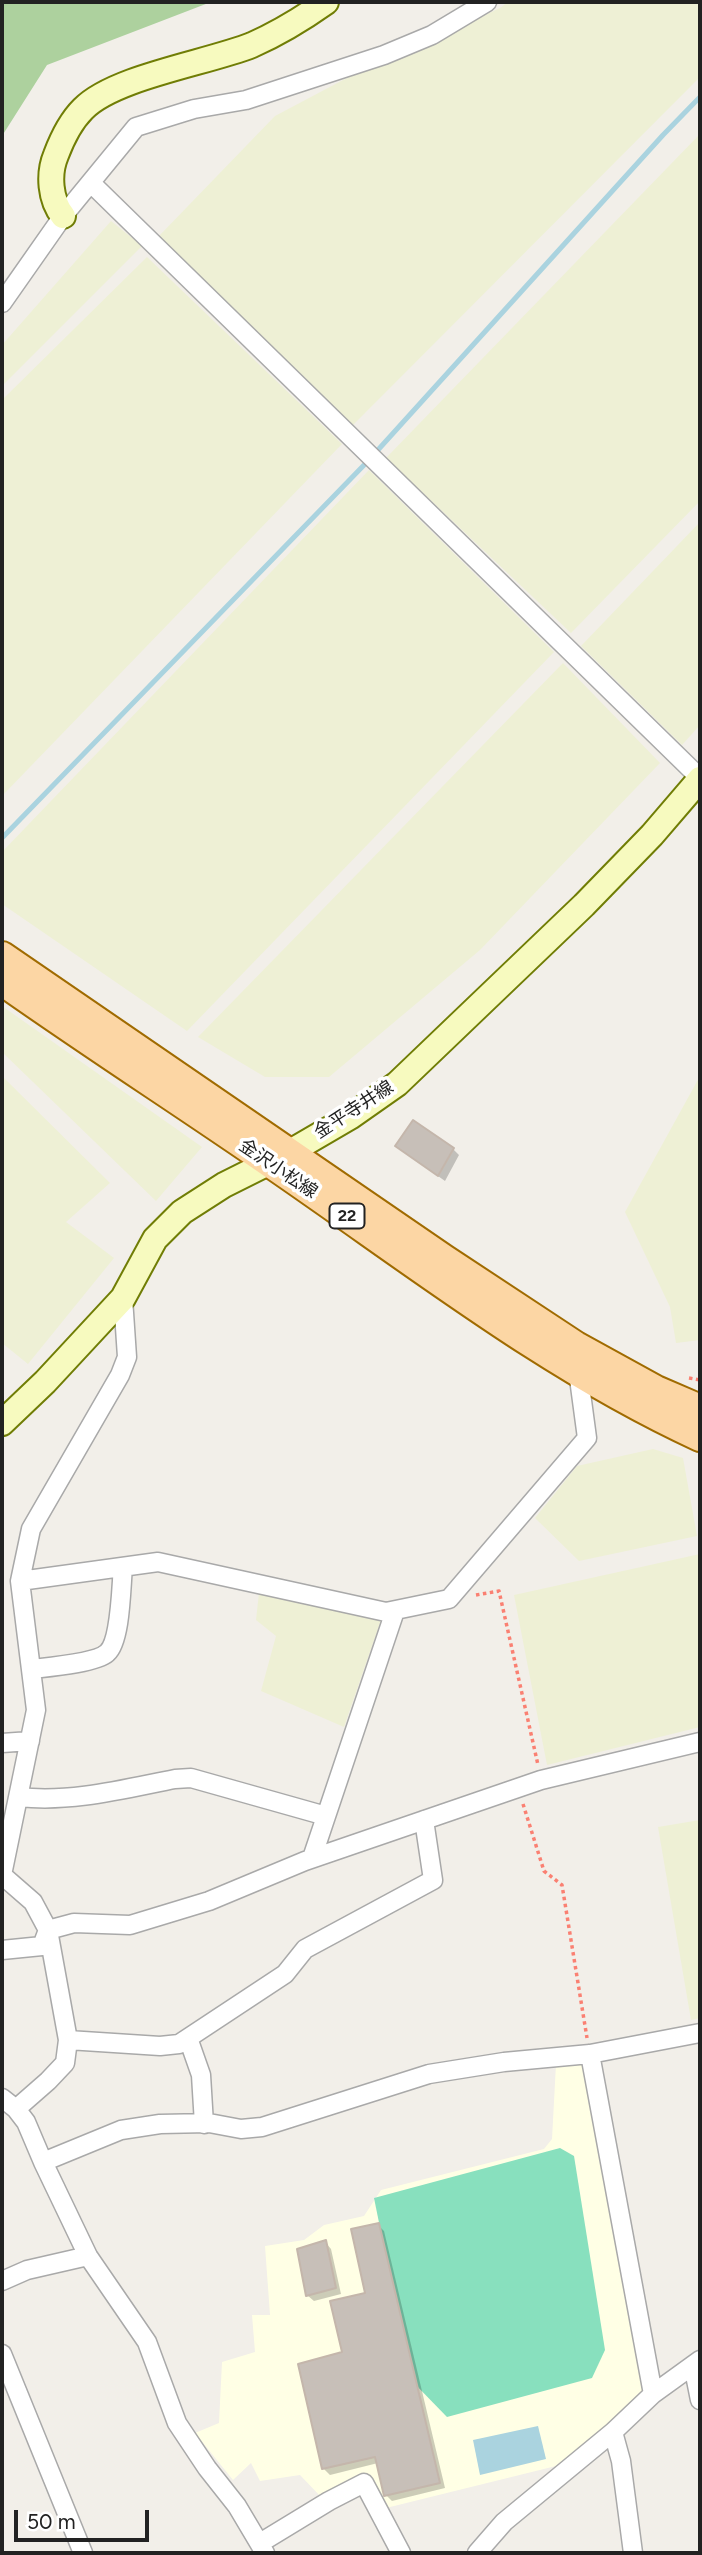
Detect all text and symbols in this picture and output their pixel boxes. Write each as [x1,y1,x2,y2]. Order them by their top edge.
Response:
street label: 金平寺井線 [310,1076,398,1144]
street label: 金沢小松線 [235,1135,321,1203]
road number: 22 [330,1204,364,1228]
scale bar [18,2496,152,2540]
text: 50 m [27,2509,76,2534]

